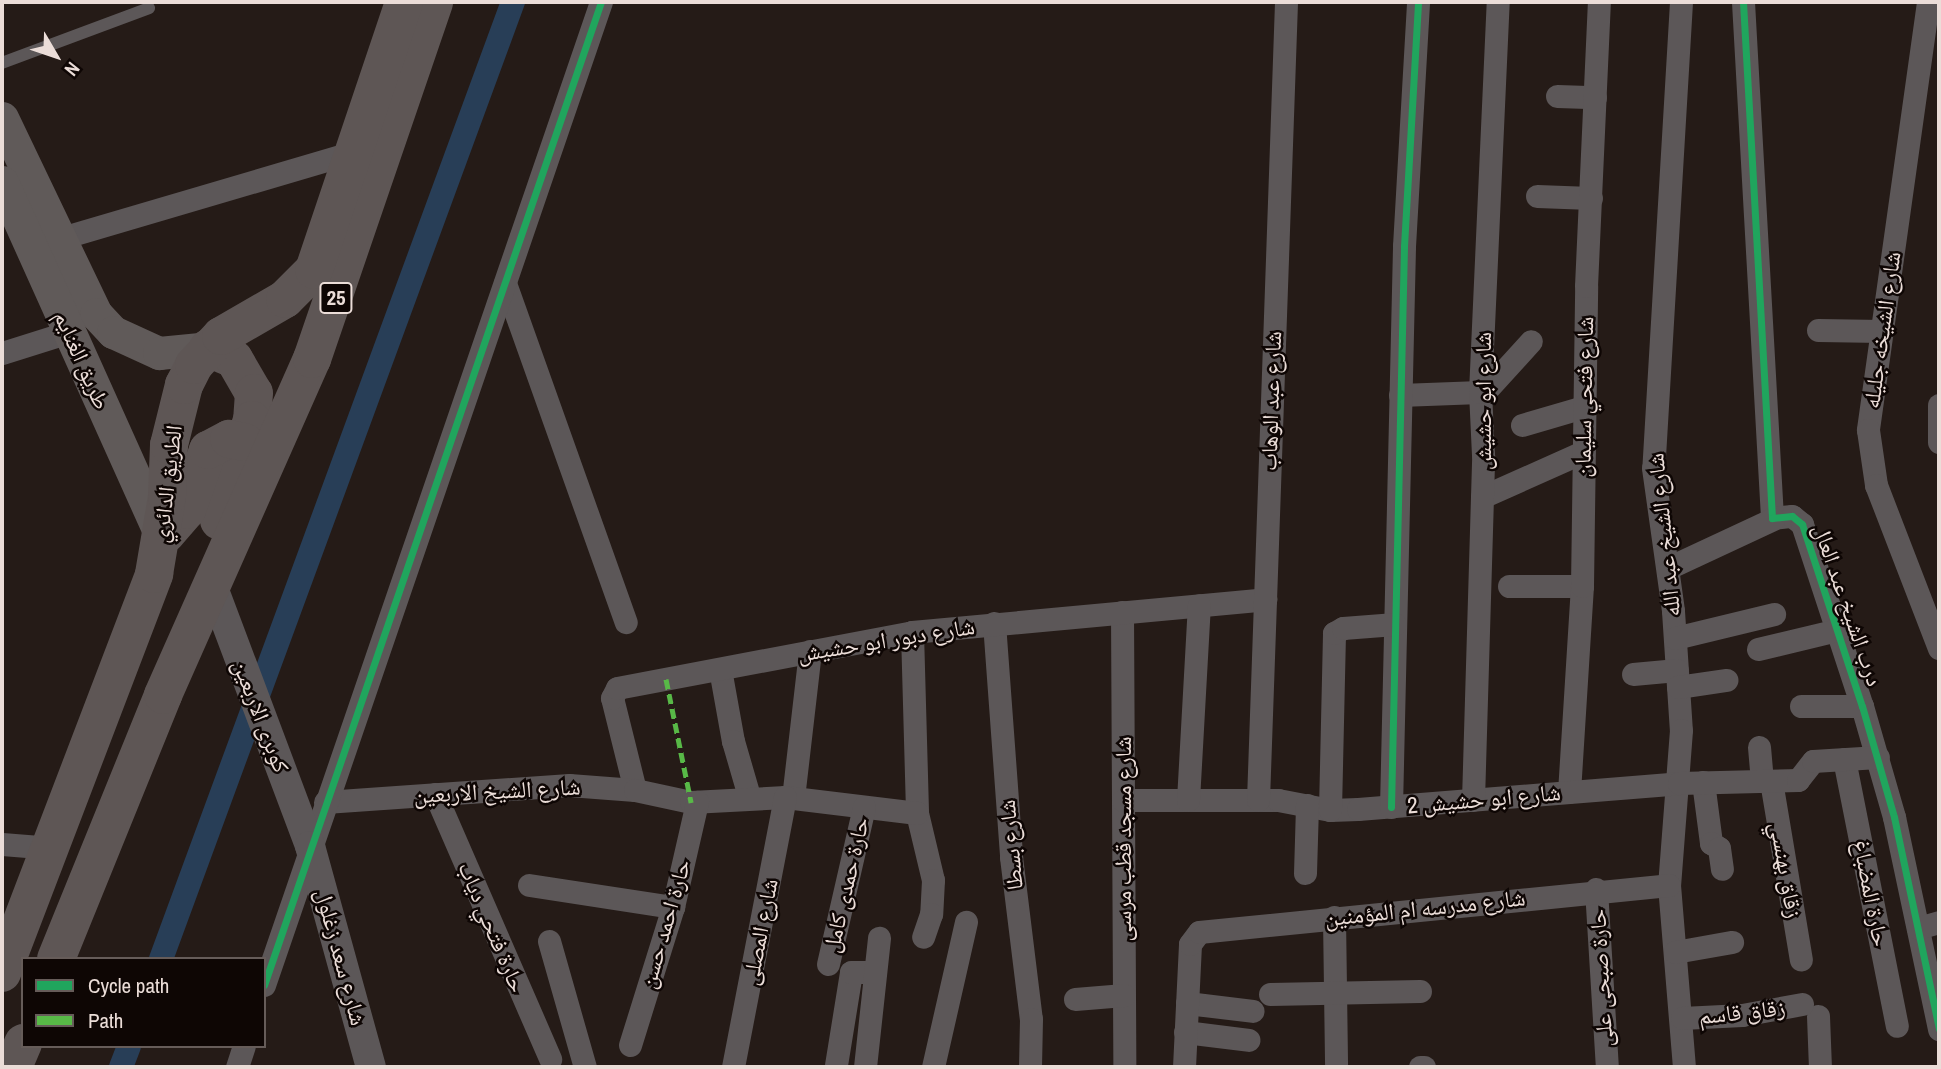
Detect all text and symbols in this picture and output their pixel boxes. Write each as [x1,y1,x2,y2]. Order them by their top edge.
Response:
north arrow [21,21,91,91]
text: N [59,57,86,82]
street label: شارع الشيخه جليله [1857,250,1907,410]
road number: 25 [318,280,354,316]
street label: طريق الغنايم [48,307,116,413]
street label: شارع فتحي سليمان [1569,316,1599,478]
street label: شارع عبد الوهاب [1255,331,1287,471]
street label: شارع ابو حشيش [1469,332,1497,470]
street label: الطريق الدائري [146,423,188,545]
street label: شارع الشيخ عبد الله [1642,452,1686,618]
street label: درب الشيخ عبد العال [1807,520,1889,690]
street label: شارع دبور ابو حشيش [795,612,977,668]
street label: كوبرى الاربعين [227,655,295,777]
street label: شارع مسجد قطب مرسى [1109,736,1137,942]
street label: شارع الشيخ الاربعين [413,773,581,809]
street label: شارع ابو حشيش 2 [1406,779,1562,819]
street label: شارع بسطا [993,799,1029,891]
street label: حارة حمدى كامل [817,815,875,955]
street label: زقاق بهنسي [1764,820,1808,920]
street label: حارة المضباغ [1847,837,1895,949]
street label: حارة احمد حسن [633,856,697,992]
street label: حارة فتحي دياب [452,858,532,996]
street label: شارع المصلى [736,876,784,988]
street label: شارع مدرسه ام المؤمنين [1323,884,1527,932]
street label: شارع سعد زغلول [310,886,372,1028]
street label: حارة صبحى على [1584,908,1618,1048]
legend [21,957,266,1048]
text: Cycle path [88,971,169,1000]
street label: زقاق قاسم [1697,994,1787,1030]
text: Path [88,1006,123,1035]

